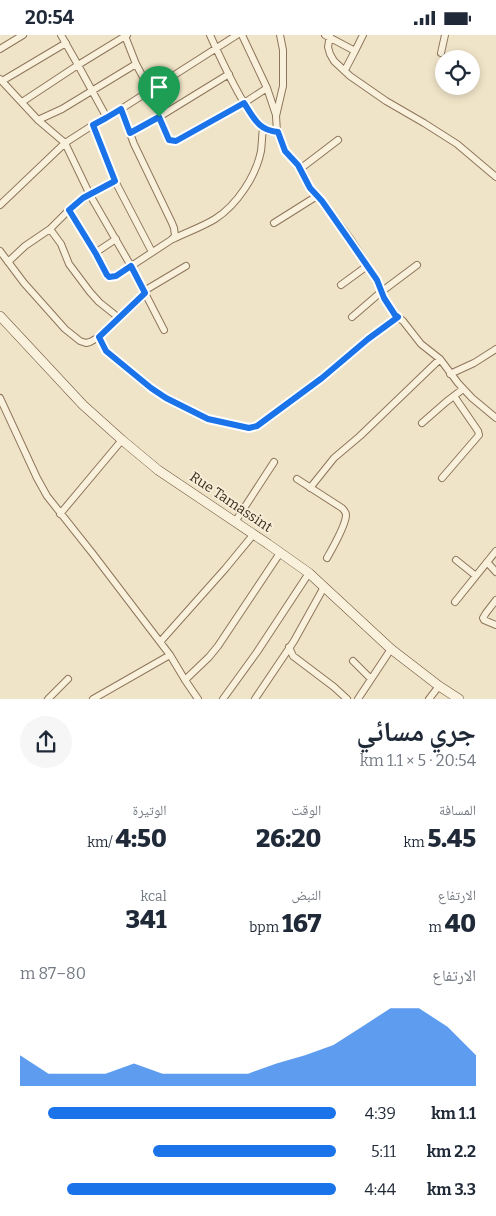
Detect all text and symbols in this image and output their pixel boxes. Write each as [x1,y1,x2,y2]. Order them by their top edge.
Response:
text: 20:54 [25,6,74,29]
map controls [435,50,480,95]
button: locate [435,50,480,95]
pin [138,66,180,117]
icon: arrive [145,73,173,101]
street label: Rue Tamassint [187,468,275,536]
text: جري مسائي [356,715,476,748]
button: share [20,716,72,768]
text: 20:54 · 5 × 1.1 km [360,751,476,770]
text: الوتيرة [133,802,167,819]
text: الوقت [291,802,321,819]
text: المسافة [439,802,476,819]
text: 4:50 [115,824,167,854]
text: 26:20 [256,824,321,854]
text: 5.45 [427,824,476,854]
text: /km [87,834,115,851]
text: km [404,834,427,851]
text: النبض [291,887,321,904]
text: الارتفاع [438,887,476,904]
text: kcal [141,888,167,905]
text: 341 [126,905,167,935]
text: 167 [282,909,321,939]
text: 40 [445,909,476,939]
text: bpm [249,919,282,936]
text: m [429,919,445,936]
text: 80–87 m [20,964,86,983]
text: الارتفاع [432,966,476,985]
text: 4:39 [365,1104,396,1123]
text: 1.1 km [431,1104,476,1123]
text: 5:11 [371,1142,396,1161]
text: 2.2 km [427,1142,476,1161]
text: 4:44 [365,1180,396,1199]
text: 3.3 km [427,1180,476,1199]

